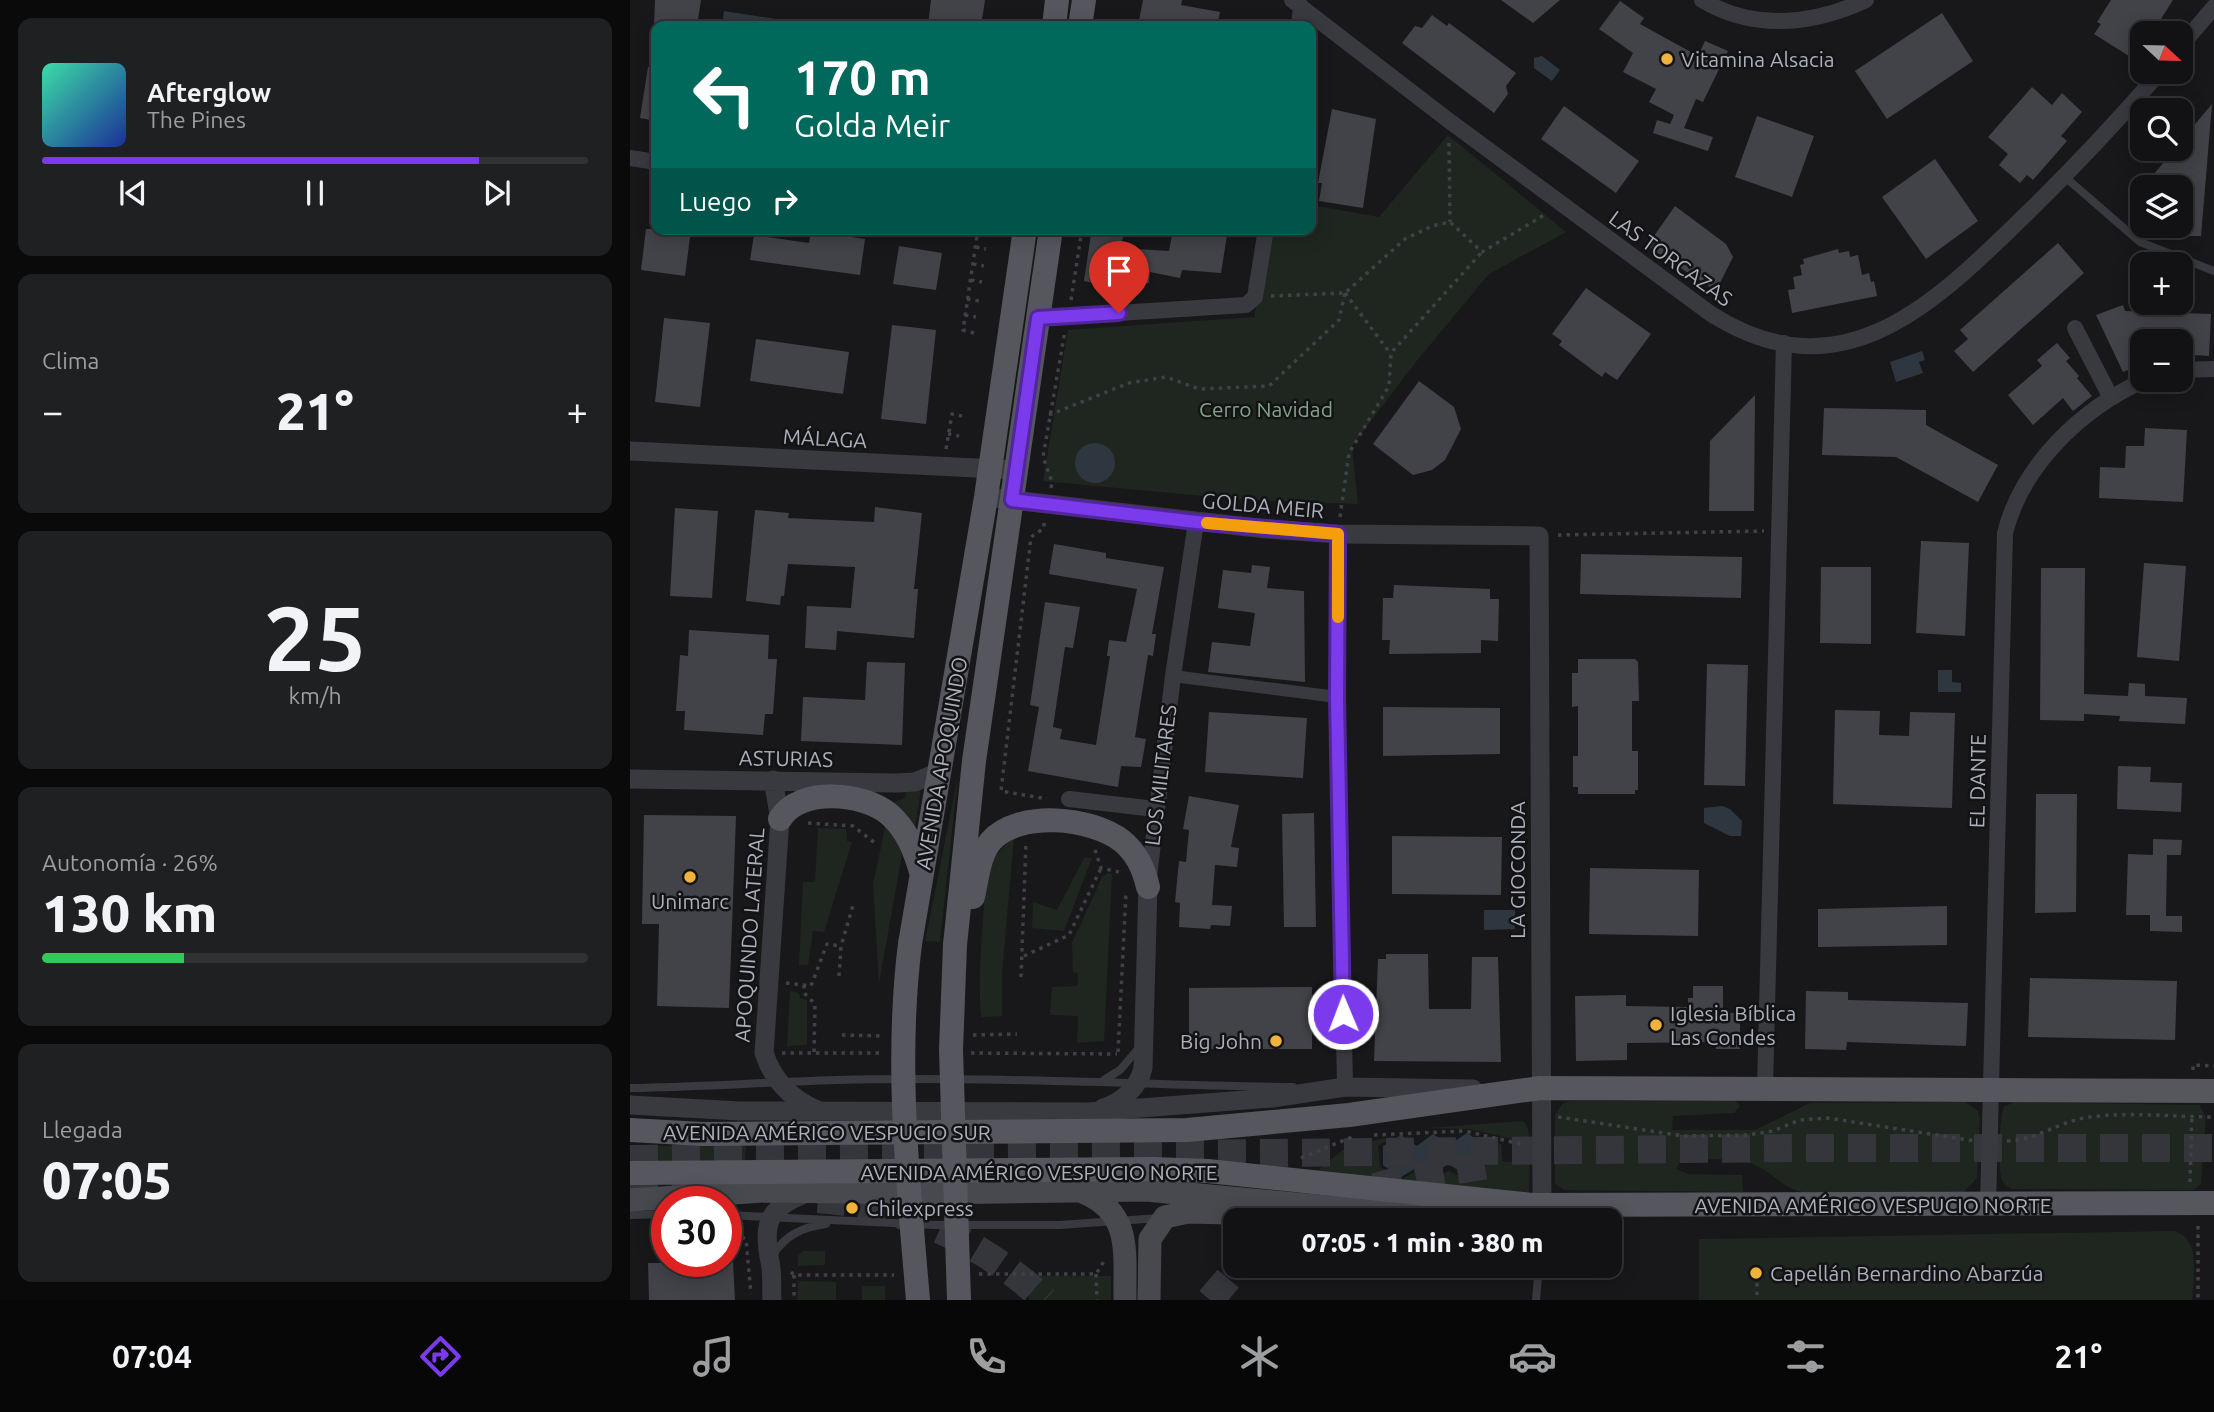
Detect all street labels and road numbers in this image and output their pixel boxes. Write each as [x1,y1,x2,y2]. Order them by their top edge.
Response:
street label: LAS TORCAZAS [1605,205,1737,311]
street label: MÁLAGA [782,424,868,452]
street label: GOLDA MEIR [1201,488,1325,522]
street label: AVENIDA APOQUINDO [910,655,972,871]
street label: LOS MILITARES [1139,703,1181,847]
street label: EL DANTE [1964,734,1990,828]
street label: ASTURIAS [739,745,833,771]
street label: LA GIOCONDA [1505,801,1529,939]
street label: APOQUINDO LATERAL [730,827,768,1043]
street label: AVENIDA AMÉRICO VESPUCIO SUR [663,1120,991,1144]
street label: AVENIDA AMÉRICO VESPUCIO NORTE [860,1160,1218,1184]
street label: AVENIDA AMÉRICO VESPUCIO NORTE [1694,1193,2052,1217]

